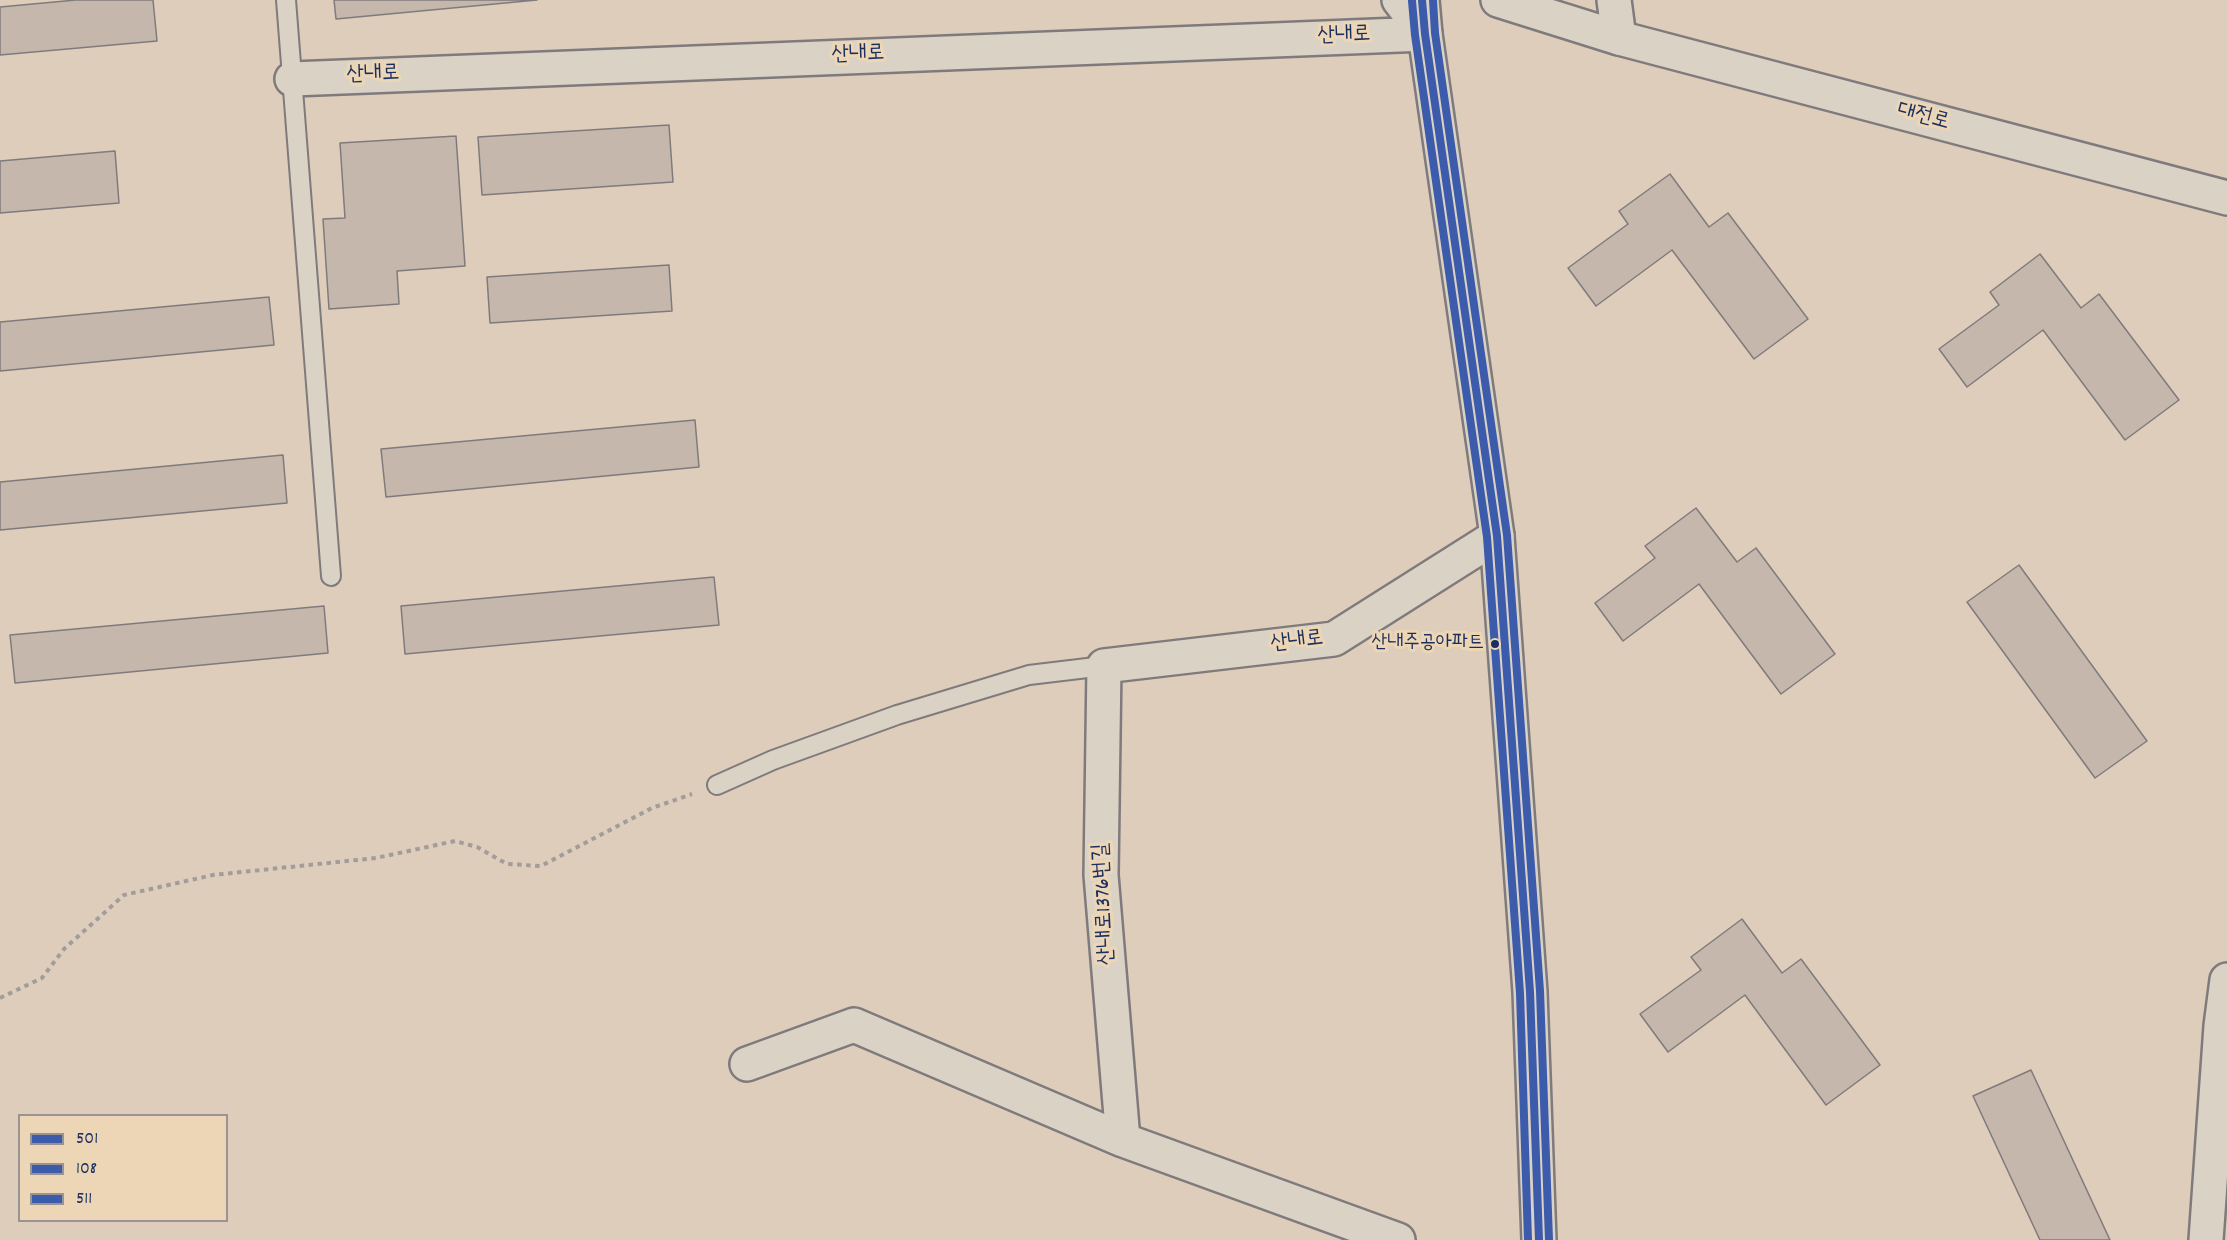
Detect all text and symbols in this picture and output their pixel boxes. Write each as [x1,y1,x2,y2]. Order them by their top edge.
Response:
street label: 산내로 [1317,23,1371,51]
street label: 산내로 [831,42,885,70]
street label: 산내로 [346,62,400,90]
street label: 대전로 [1894,98,1952,138]
street label: 산내로 [1269,627,1325,659]
place label: 산내주공아파트 [1371,632,1484,656]
marker: 산내주공아파트 [1489,638,1501,650]
street label: 산내로1376번길 [1090,842,1122,966]
legend [18,1114,228,1222]
text: 501 [76,1127,98,1152]
text: 108 [76,1157,97,1182]
text: 511 [76,1187,92,1212]

